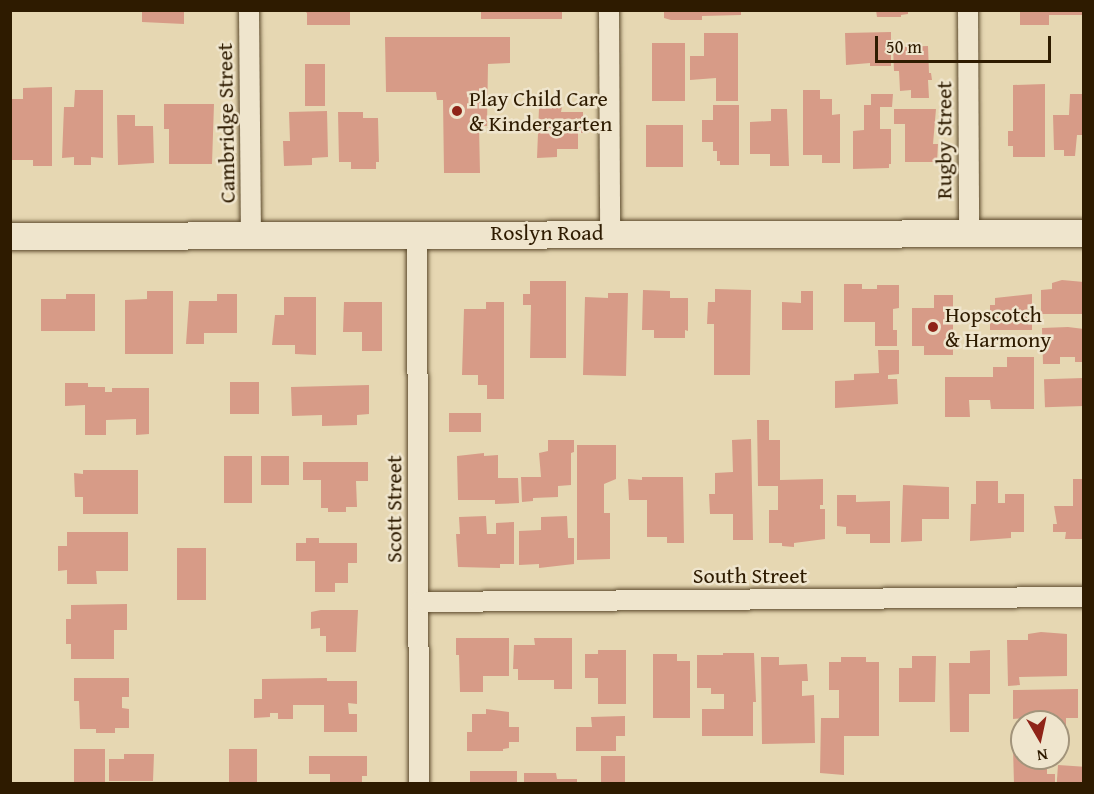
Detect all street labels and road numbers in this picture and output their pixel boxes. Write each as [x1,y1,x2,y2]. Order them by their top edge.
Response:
street label: Cambridge Street [211,43,241,203]
street label: Rugby Street [931,81,957,199]
street label: Roslyn Road [491,220,603,246]
street label: Scott Street [381,455,407,563]
street label: South Street [693,563,807,589]

